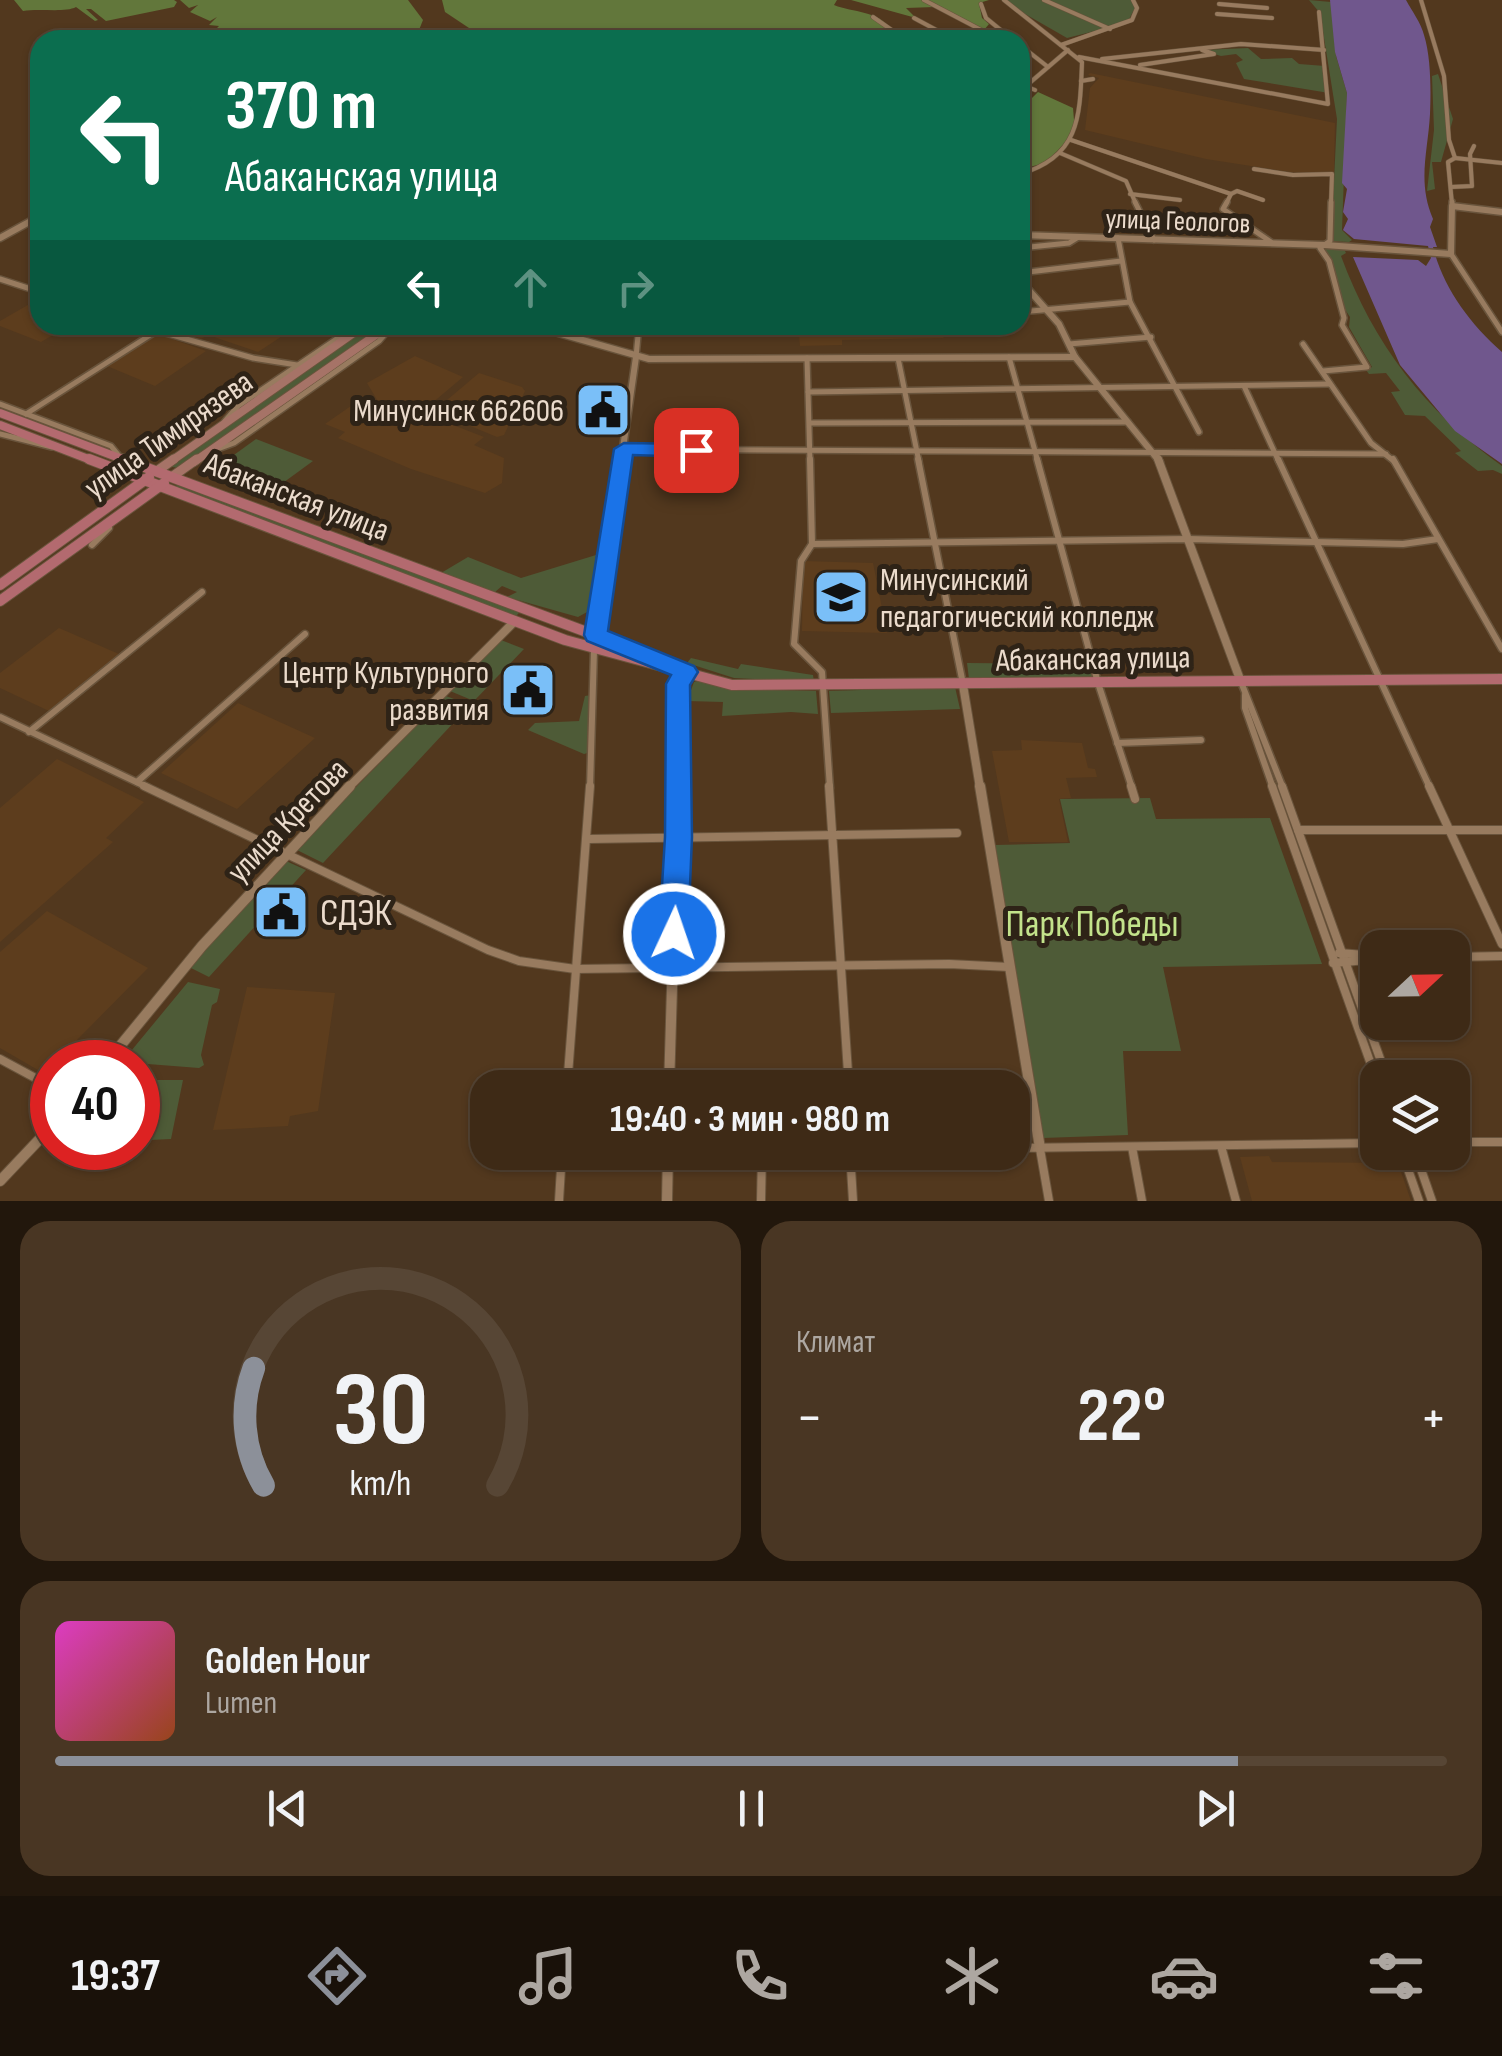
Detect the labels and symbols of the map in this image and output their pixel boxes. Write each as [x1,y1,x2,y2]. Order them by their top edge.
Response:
street label: улица Геологов [1105,202,1251,241]
street label: улица Тимирязева [77,363,261,508]
public building icon: Минусинск 662606 [573,380,633,440]
place label: Минусинск 662606 [353,392,564,431]
pin [654,408,739,493]
street label: Абаканская улица [198,444,394,550]
place label: Минусинский педагогический колледж [880,561,1155,637]
school or university icon: Минусинский педагогический колледж [811,567,871,627]
street label: Абаканская улица [994,638,1191,681]
place label: Центр Культурного развития [282,654,489,730]
public building icon: Центр Культурного развития [498,660,558,720]
street label: улица Кретова [219,751,357,891]
public building icon: СДЭК [251,882,311,942]
position arrow [622,882,726,986]
place label: СДЭК [320,891,392,936]
park label: Парк Победы [1006,902,1178,947]
north arrow [1360,930,1470,1040]
speed limit sign: 40 [30,1040,160,1170]

